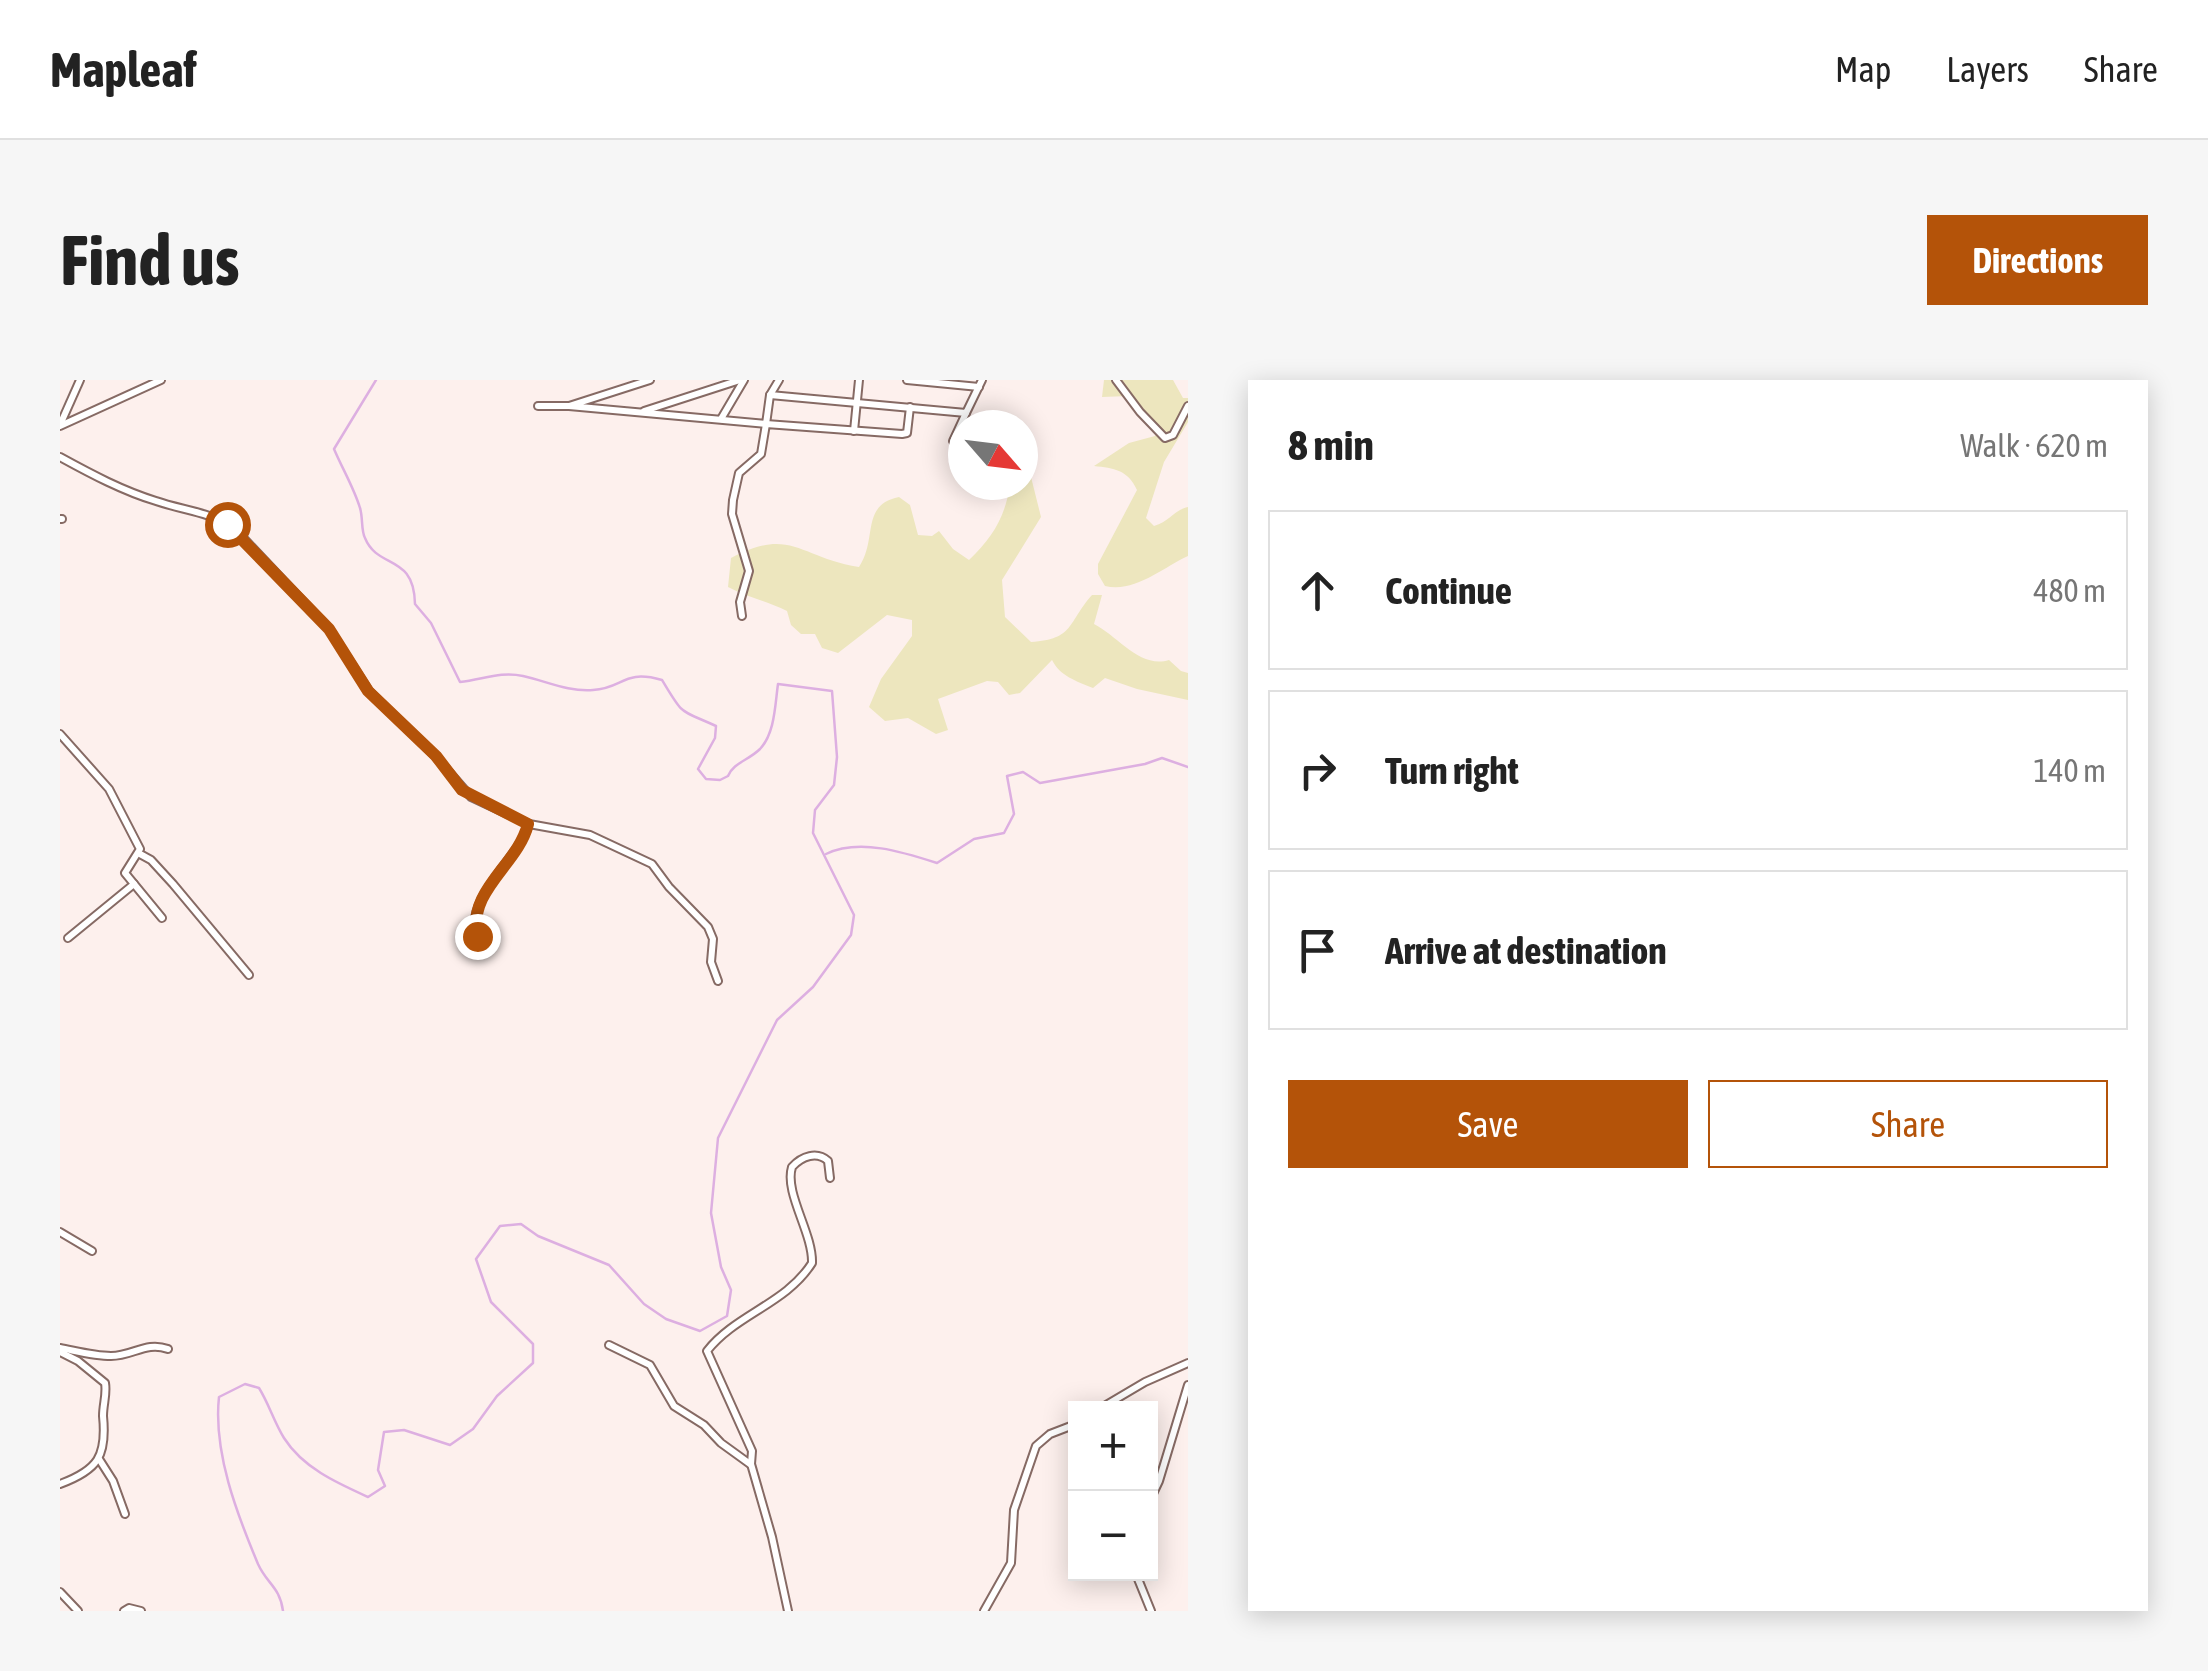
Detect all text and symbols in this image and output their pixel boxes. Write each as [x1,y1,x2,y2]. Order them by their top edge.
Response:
text: Mapleaf [50,42,197,97]
text: Map [1835,49,1891,89]
text: Layers [1946,49,2029,89]
text: Share [2084,49,2158,89]
button: Directions [1927,215,2148,305]
text: Find us [60,220,240,300]
north arrow [948,410,1038,500]
text: 8 min [1288,421,1374,469]
text: Walk · 620 m [1960,427,2108,464]
route start [205,502,251,548]
icon: ahead [1290,563,1345,618]
text: Continue [1385,569,1512,612]
text: 480 m [2033,572,2106,609]
icon: right [1290,743,1345,798]
text: Turn right [1385,749,1519,792]
text: 140 m [2033,752,2106,789]
route end [455,914,501,960]
icon: arrive [1290,923,1345,978]
text: Arrive at destination [1385,929,1667,972]
button: Save [1288,1080,1688,1168]
button: Share [1708,1080,2108,1168]
map controls [1068,1401,1158,1581]
button: + [1068,1401,1158,1491]
button: − [1068,1491,1158,1581]

